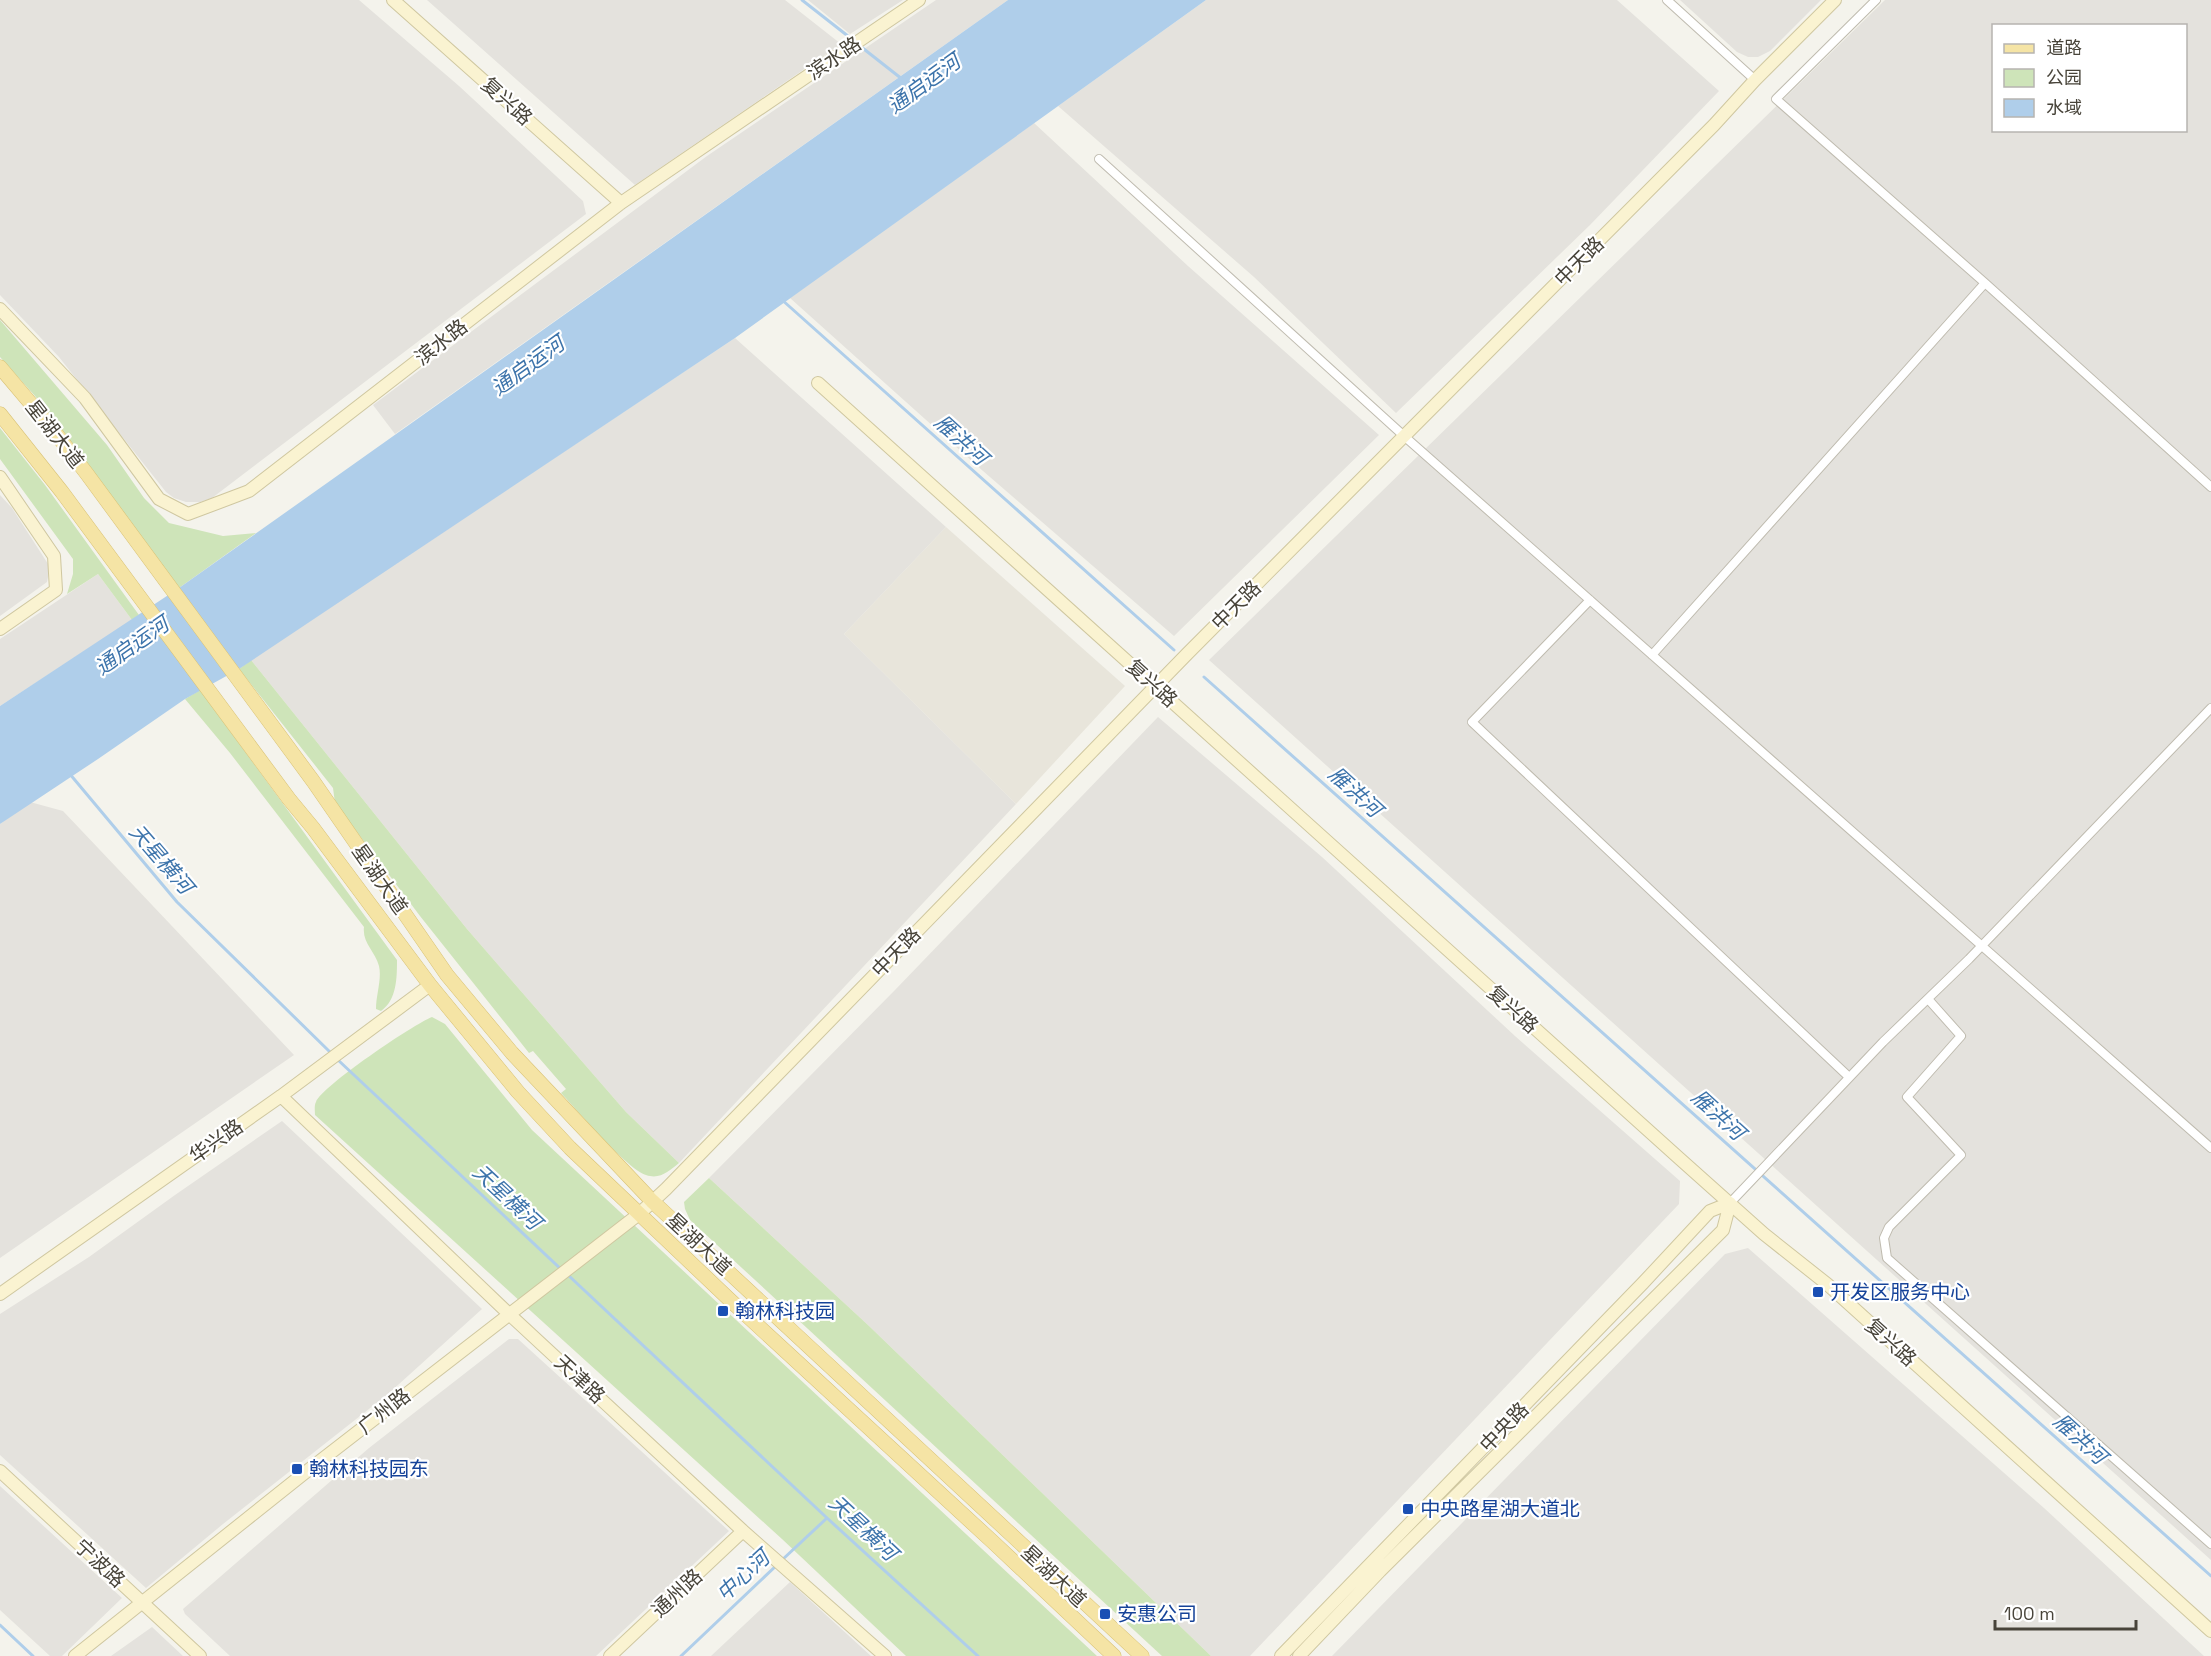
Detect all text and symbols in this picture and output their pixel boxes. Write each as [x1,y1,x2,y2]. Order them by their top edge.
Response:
legend [1992,24,2187,132]
street label: 滨水路 [802,30,866,86]
text: 道路 [2046,36,2082,59]
water label: 通启运河 [882,46,969,119]
text: 公园 [2046,66,2082,89]
street label: 复兴路 [476,71,538,131]
text: 水域 [2046,96,2082,119]
street label: 中天路 [1549,231,1609,291]
street label: 滨水路 [409,313,473,371]
water label: 通启运河 [486,328,573,401]
street label: 星湖大道 [20,394,90,474]
water label: 雁洪河 [929,409,997,473]
street label: 中天路 [1206,575,1266,635]
water label: 通启运河 [90,608,177,681]
street label: 复兴路 [1121,653,1183,713]
water label: 雁洪河 [1323,761,1391,825]
water label: 天星横河 [124,818,202,902]
street label: 星湖大道 [346,839,414,919]
street label: 中天路 [866,921,926,983]
street label: 复兴路 [1482,979,1544,1039]
water label: 雁洪河 [1686,1084,1754,1148]
street label: 华兴路 [184,1113,248,1169]
water label: 天星横河 [467,1158,550,1238]
street label: 星湖大道 [661,1207,737,1281]
place label: 开发区服务中心 [1830,1279,1970,1305]
marker: 开发区服务中心 [1811,1285,1825,1299]
place label: 翰林科技园 [735,1298,835,1324]
marker: 翰林科技园 [716,1304,730,1318]
street label: 复兴路 [1860,1312,1922,1372]
street label: 天津路 [549,1349,611,1409]
street label: 广州路 [352,1382,416,1440]
street label: 中央路 [1474,1396,1534,1458]
water label: 雁洪河 [2048,1408,2116,1472]
place label: 翰林科技园东 [309,1456,429,1482]
marker: 翰林科技园东 [290,1462,304,1476]
water label: 天星横河 [823,1489,906,1569]
place label: 中央路星湖大道北 [1420,1496,1580,1522]
marker: 中央路星湖大道北 [1401,1502,1415,1516]
street label: 宁波路 [69,1533,131,1593]
street label: 星湖大道 [1016,1539,1092,1613]
water label: 中心河 [710,1542,778,1607]
street label: 通州路 [646,1563,708,1623]
scale bar [1995,1593,2136,1631]
place label: 安惠公司 [1117,1601,1197,1627]
text: 100 m [2004,1602,2055,1625]
marker: 安惠公司 [1098,1607,1112,1621]

